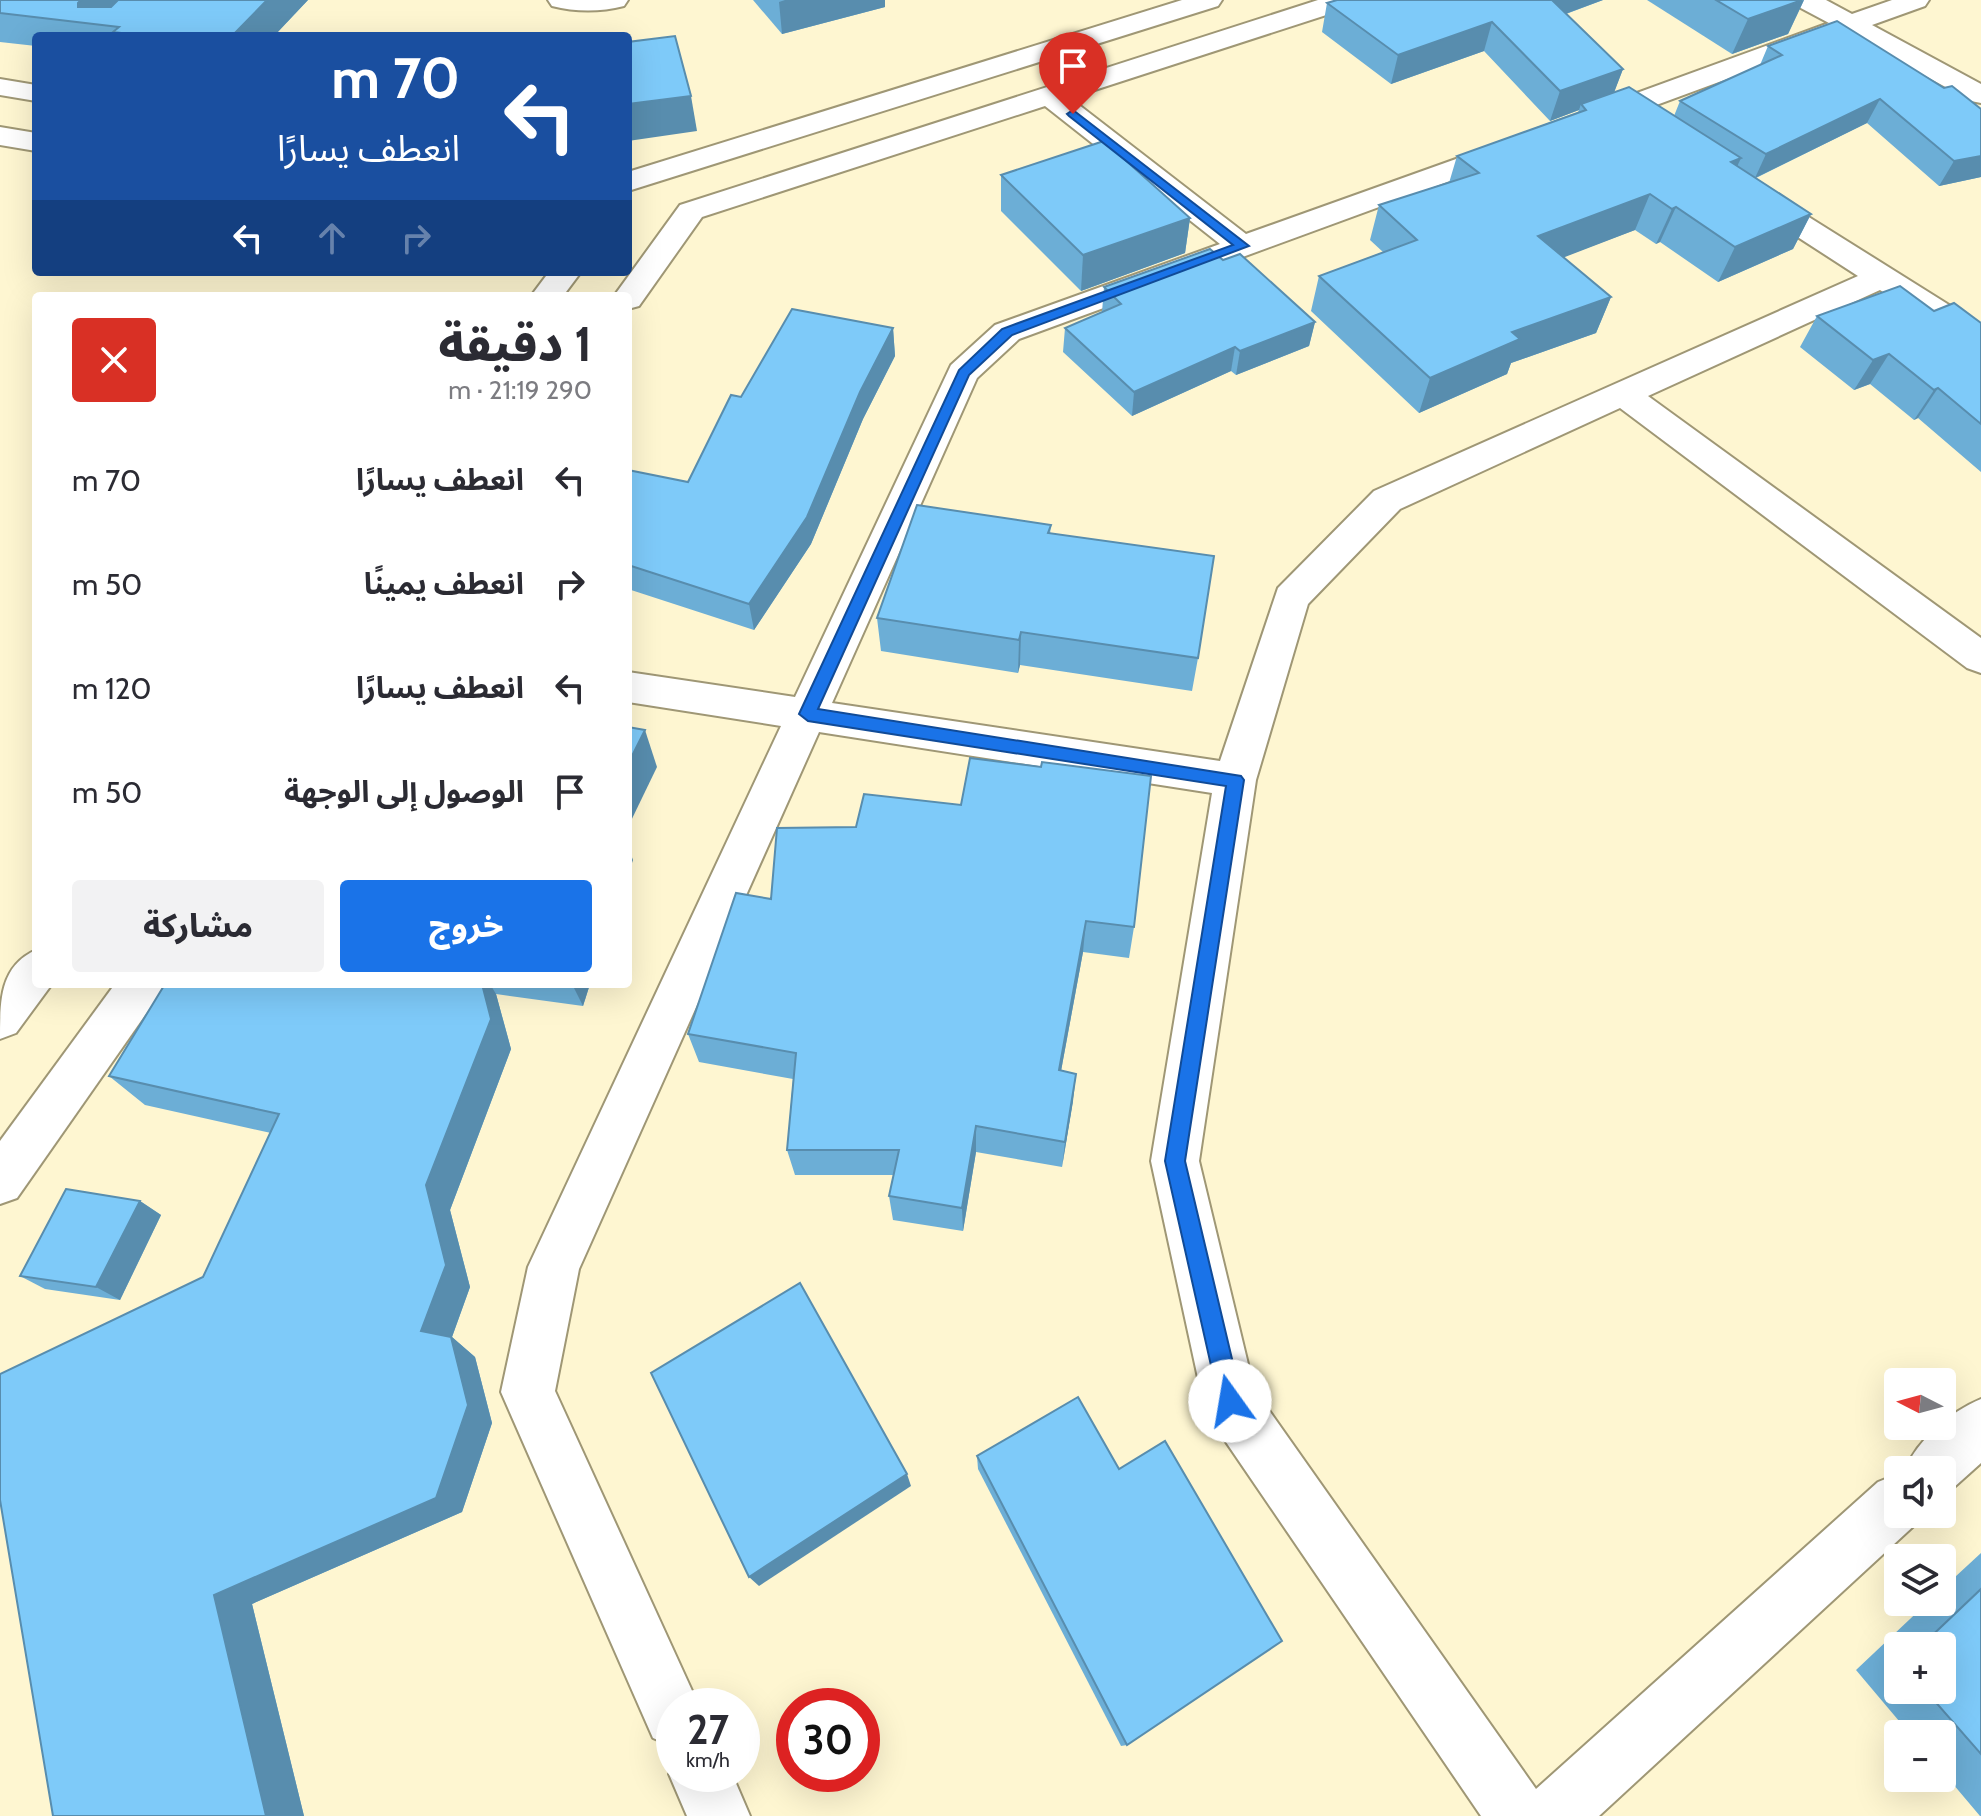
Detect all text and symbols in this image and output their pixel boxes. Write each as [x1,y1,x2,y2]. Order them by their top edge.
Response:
pin [1039,32,1107,114]
text: 70 m [331,44,460,112]
icon: arrive [1051,44,1095,88]
icon: left [488,64,592,168]
text: انعطف يسارًا [277,126,460,170]
icon: left [226,216,270,260]
icon: ahead [310,216,354,260]
icon: right [394,216,438,260]
text: 1 دقيقة [438,315,592,373]
button: close [72,318,156,402]
text: 290 m · 21:19 [448,374,592,406]
icon: left [548,458,592,502]
text: انعطف يسارًا [356,461,524,498]
text: 70 m [72,462,141,499]
icon: right [548,562,592,606]
text: انعطف يمينًا [364,565,524,602]
text: 50 m [72,566,142,603]
icon: left [548,666,592,710]
text: انعطف يسارًا [356,669,524,706]
text: 120 m [72,670,152,707]
icon: arrive [548,770,592,814]
text: الوصول إلى الوجهة [284,773,524,810]
text: 50 m [72,774,142,811]
button: مشاركة [72,880,324,972]
button: خروج [340,880,592,972]
position arrow [1188,1359,1272,1443]
north arrow [1884,1368,1956,1440]
map controls [1884,1368,1956,1792]
button: sound [1884,1456,1956,1528]
button: layers [1884,1544,1956,1616]
button: + [1884,1632,1956,1704]
speed limit sign: 30 [776,1688,880,1792]
text: 27 [687,1705,729,1754]
button: − [1884,1720,1956,1792]
text: km/h [686,1748,730,1772]

